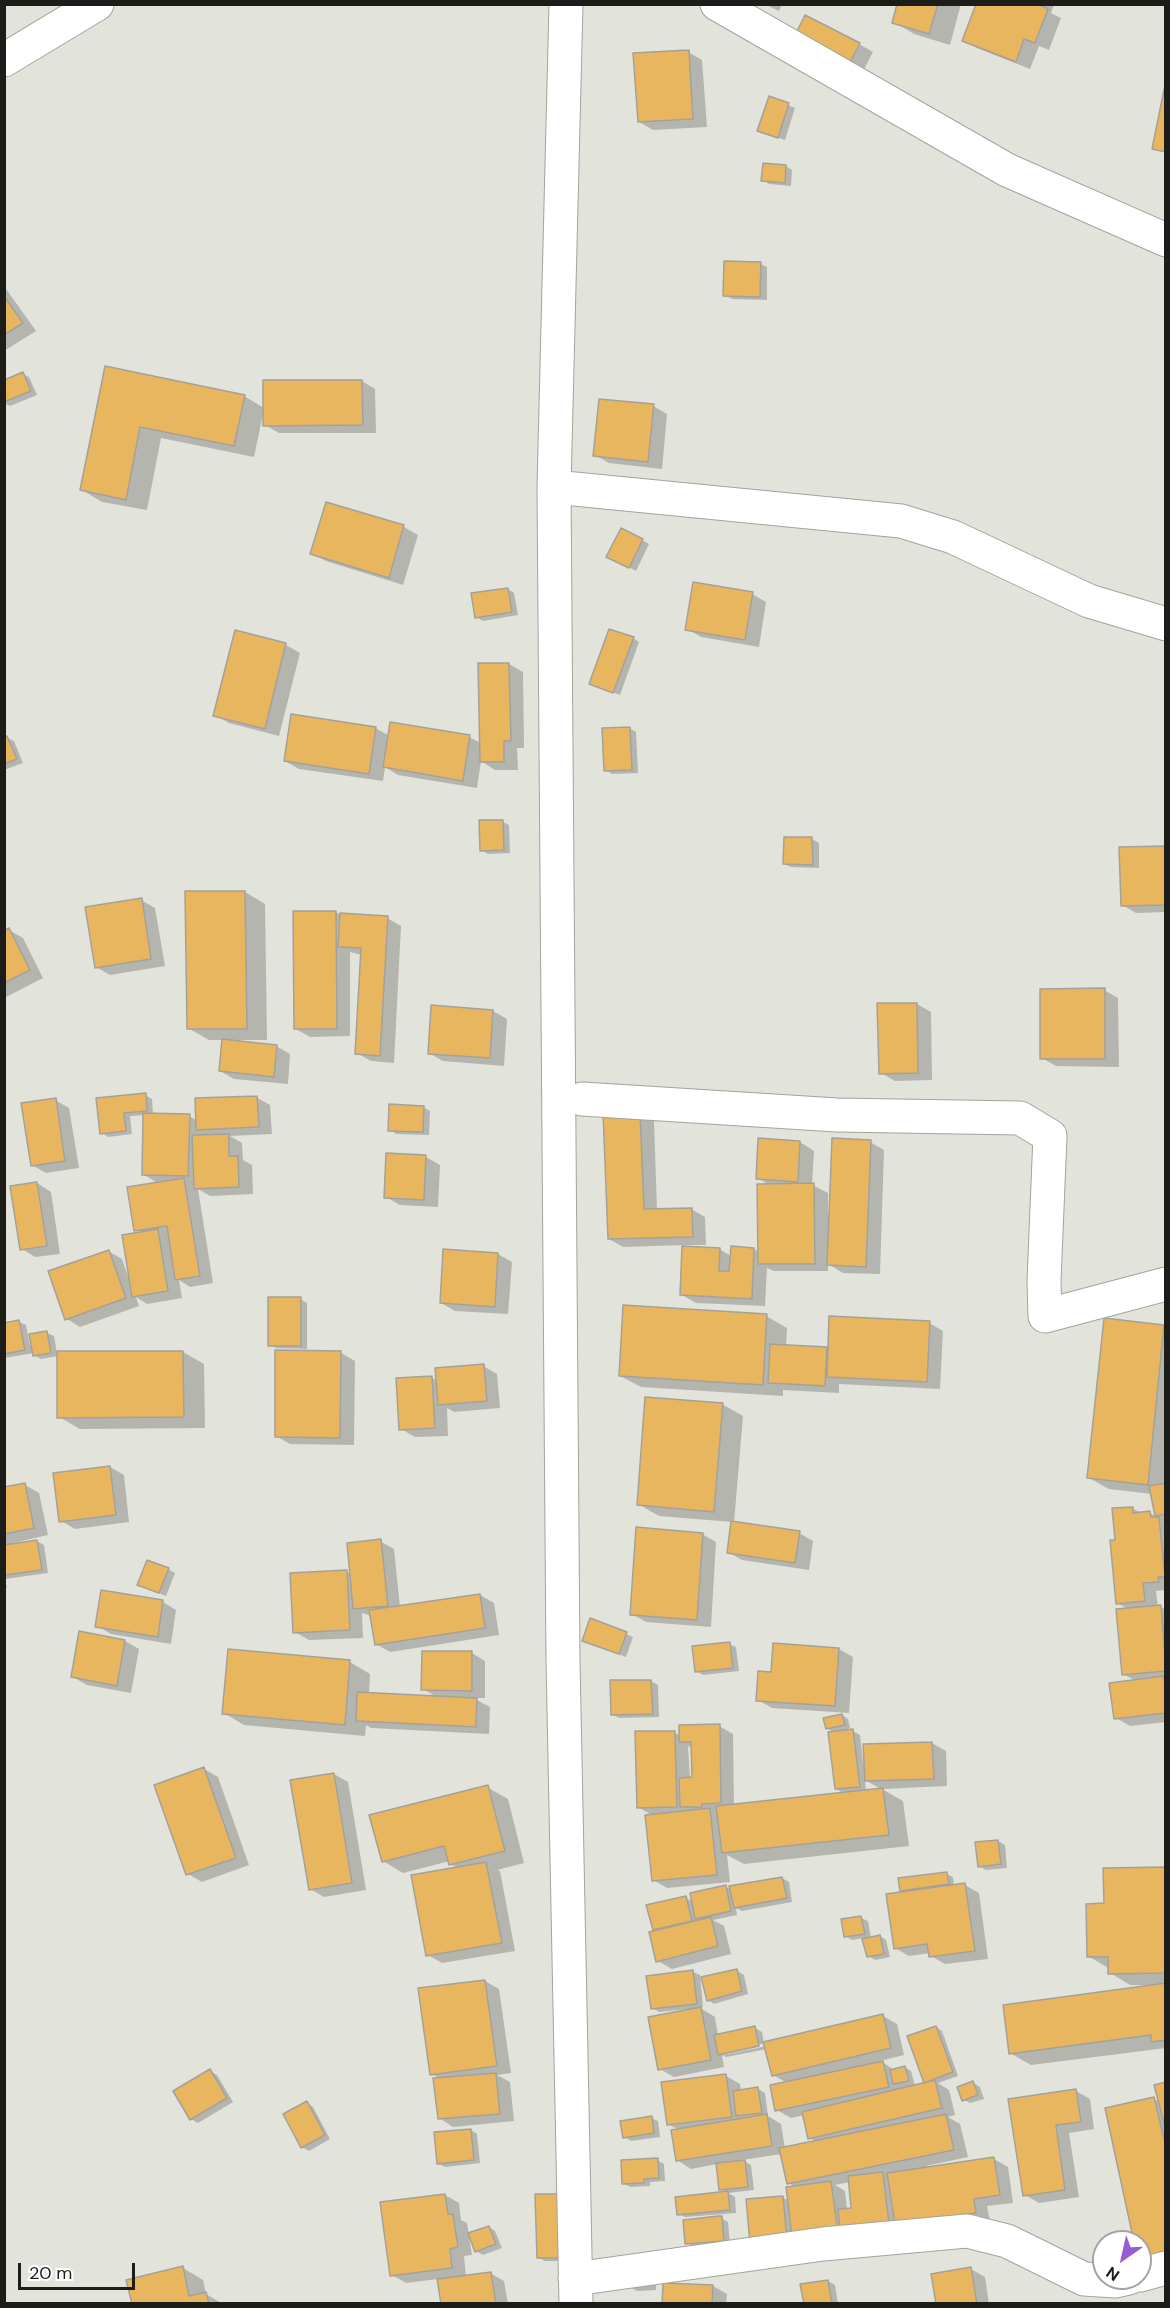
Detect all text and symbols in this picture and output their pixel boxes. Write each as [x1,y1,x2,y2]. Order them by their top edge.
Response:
north arrow [1092,2230,1152,2290]
scale bar [21,2251,138,2289]
text: 20 m [29,2261,72,2285]
text: N [1102,2262,1123,2286]

